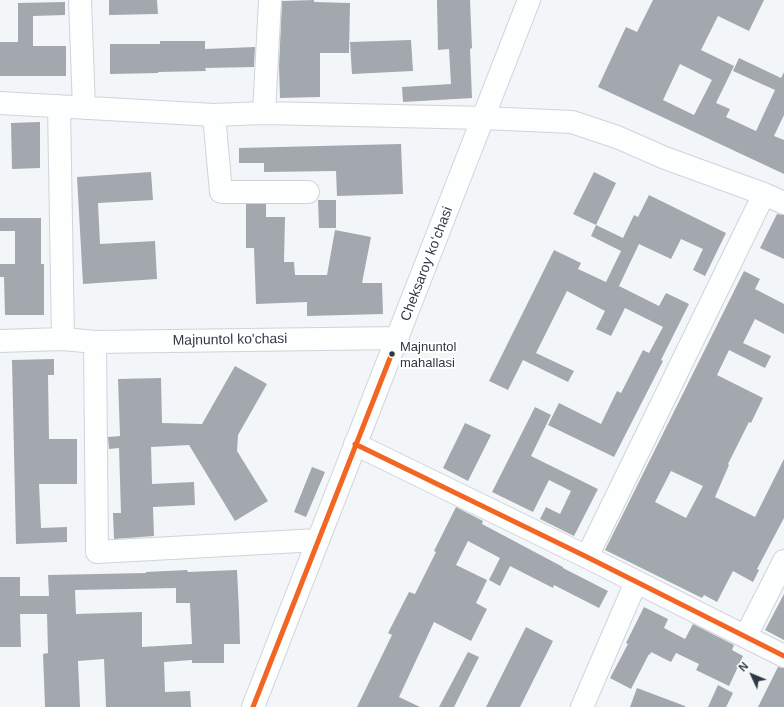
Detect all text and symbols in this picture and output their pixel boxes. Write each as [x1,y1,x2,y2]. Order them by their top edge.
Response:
street label: Cheksaroy koʻchasi [397,204,457,324]
street label: Majnuntol ko'chasi [172,331,288,349]
place label: Majnuntol mahallasi [400,339,456,370]
marker: Majnuntol mahallasi [387,349,397,359]
north arrow [732,655,772,695]
text: N [736,660,750,674]

